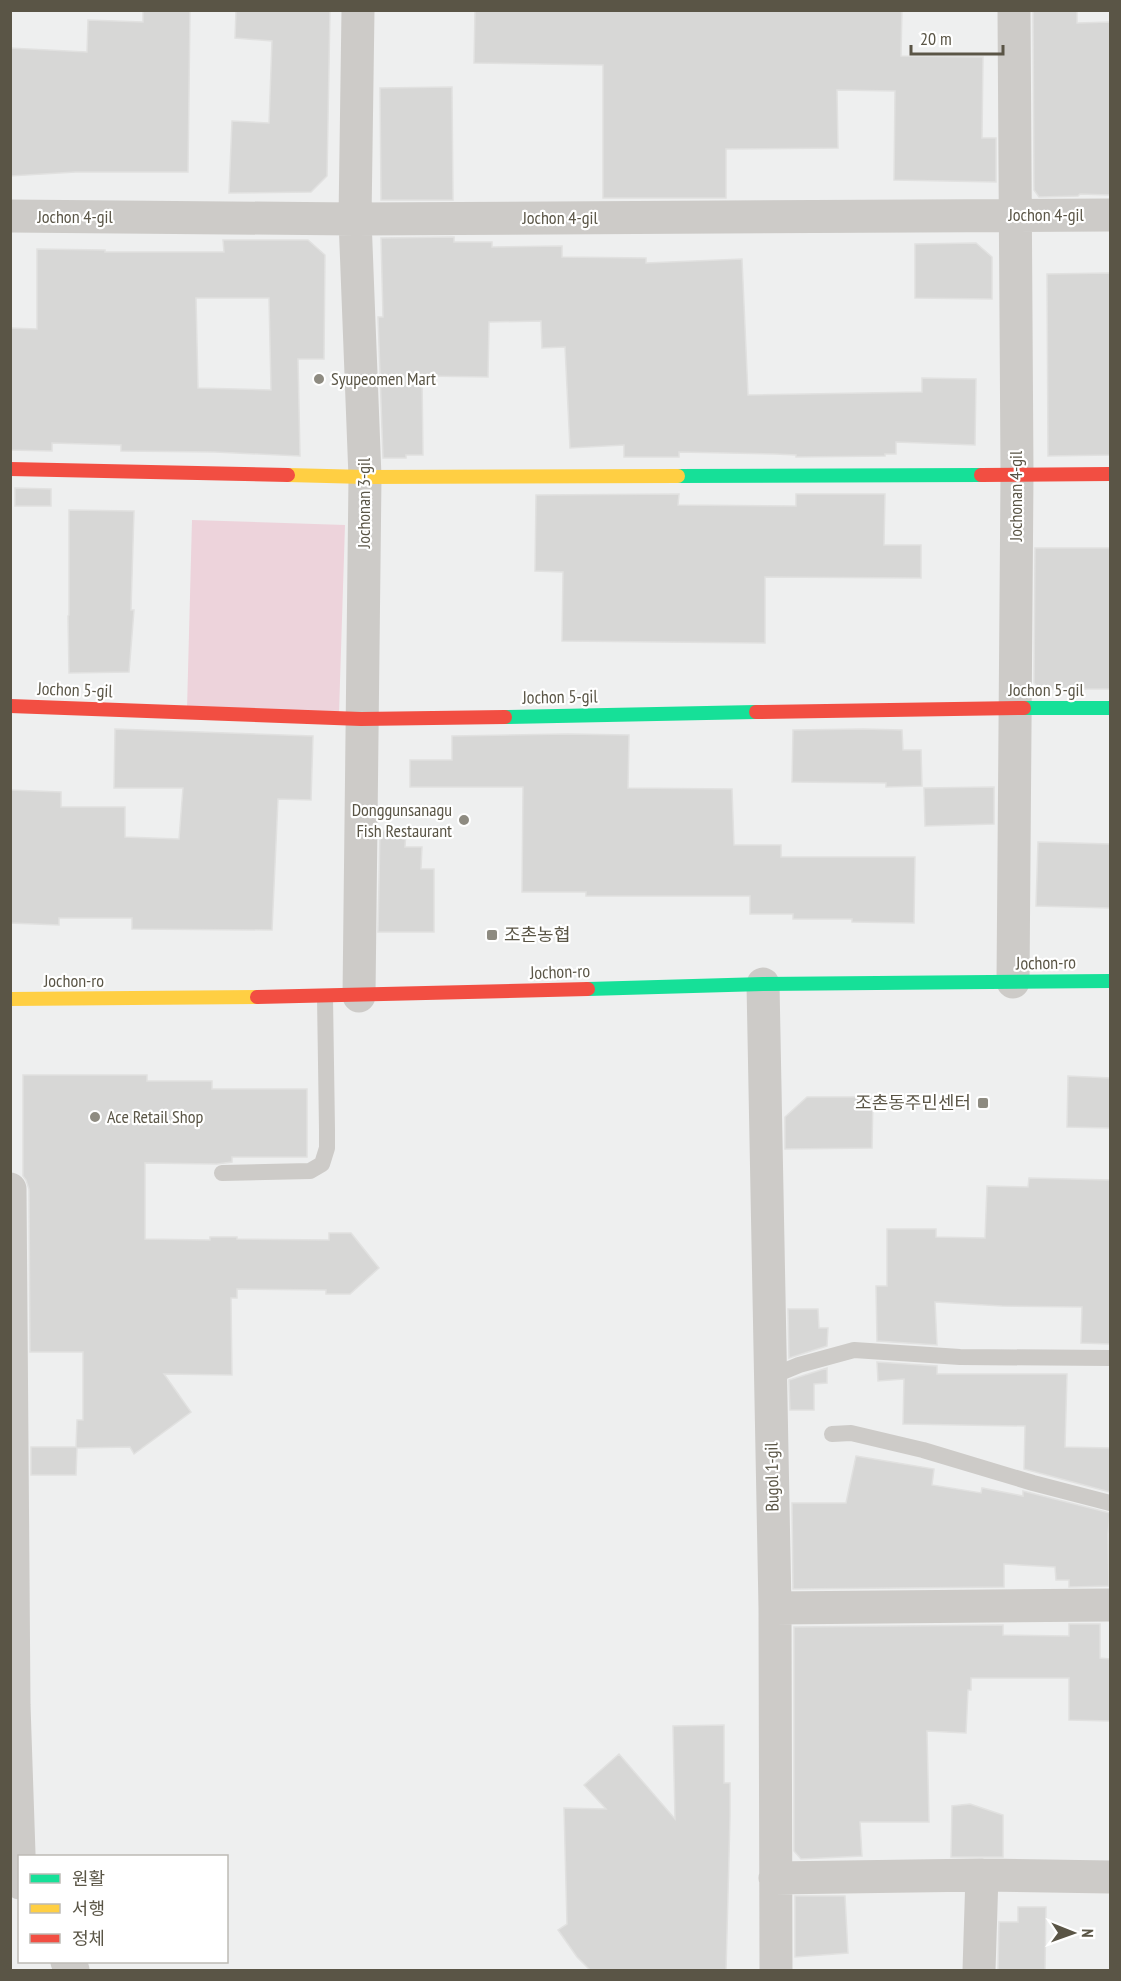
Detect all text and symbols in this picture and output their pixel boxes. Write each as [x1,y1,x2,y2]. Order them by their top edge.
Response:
scale bar [911,18,1002,56]
text: 20 m [920,27,952,50]
street label: Jochon 4-gil [1007,203,1084,226]
street label: Jochon 4-gil [36,205,113,228]
street label: Jochon 4-gil [521,206,598,229]
place label: Syupeomen Mart [331,367,436,390]
marker: Syupeomen Mart [312,372,326,386]
street label: Jochonan 4-gil [1004,450,1027,542]
street label: Jochonan 3-gil [352,457,375,549]
street label: Jochon 5-gil [36,677,114,702]
street label: Jochon 5-gil [1007,678,1084,701]
street label: Jochon 5-gil [521,684,599,709]
place label: Donggunsanagu Fish Restaurant [352,798,452,842]
marker: Donggunsanagu Fish Restaurant [457,813,471,827]
place label: 조촌농협 [504,923,570,946]
marker: 조촌농협 [485,928,499,942]
street label: Jochon-ro [1015,950,1076,975]
street label: Jochon-ro [529,959,591,984]
street label: Jochon-ro [43,969,104,992]
place label: 조촌동주민센터 [855,1091,971,1114]
marker: 조촌동주민센터 [976,1096,990,1110]
place label: Ace Retail Shop [107,1105,204,1128]
marker: Ace Retail Shop [88,1110,102,1124]
street label: Bugol 1-gil [759,1441,784,1512]
legend [18,1855,228,1963]
text: 원활 [72,1867,105,1890]
text: 서행 [72,1897,105,1920]
north arrow [1043,1903,1103,1963]
text: 정체 [72,1927,105,1950]
text: N [1078,1929,1098,1938]

